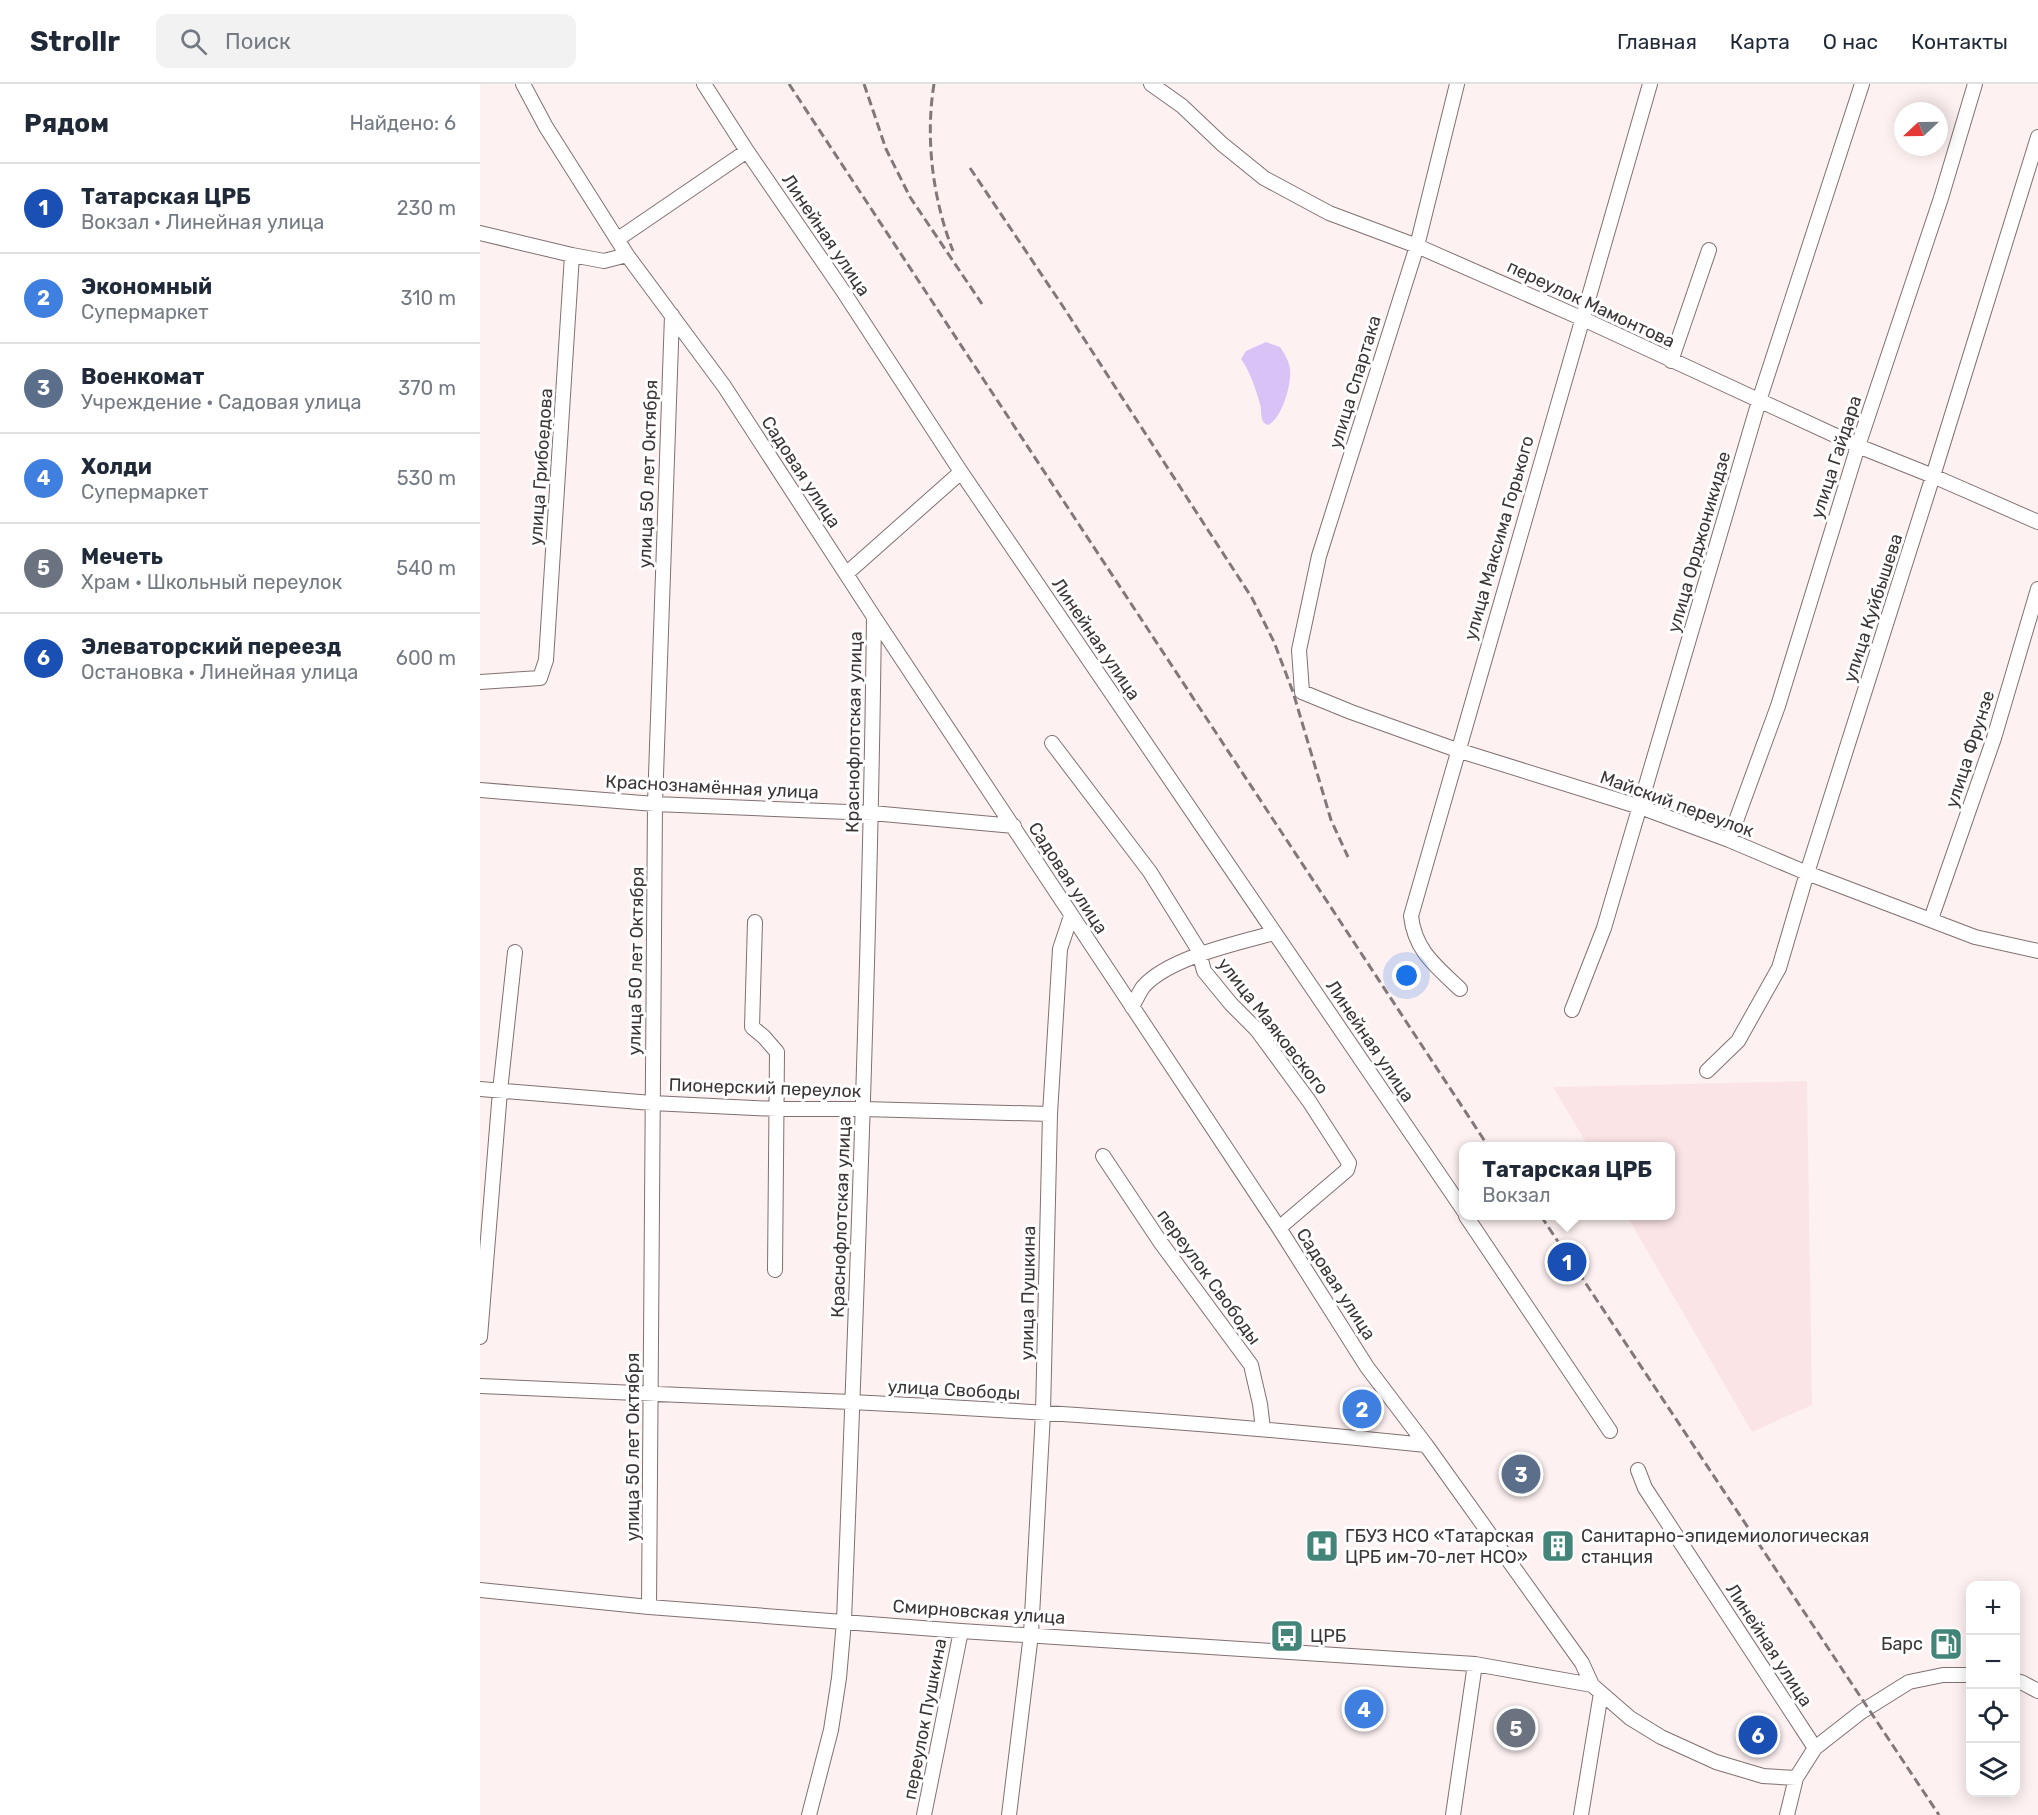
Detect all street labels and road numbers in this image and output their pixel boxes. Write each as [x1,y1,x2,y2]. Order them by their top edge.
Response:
street label: Линейная улица [777,170,875,300]
street label: переулок Мамонтова [1504,255,1678,353]
street label: улица Спартака [1324,313,1386,451]
street label: улица 50 лет Октября [634,379,662,569]
street label: улица Грибоедова [525,388,557,546]
street label: улица Гайдара [1806,393,1866,521]
street label: Садовая улица [757,412,845,532]
street label: улица Максима Горького [1459,433,1539,643]
street label: улица Орджоникидзе [1663,449,1735,635]
street label: улица Куйбышева [1839,531,1907,685]
street label: Линейная улица [1047,574,1145,704]
street label: Краснофлотская улица [841,631,867,833]
street label: улица Фрунзе [1941,688,1999,810]
street label: Майский переулок [1597,766,1757,842]
street label: Краснознамённая улица [605,770,819,804]
street label: Садовая улица [1024,818,1112,938]
street label: улица 50 лет Октября [623,866,649,1056]
street label: улица Маяковского [1213,953,1333,1099]
street label: Линейная улица [1321,976,1419,1106]
street label: Пионерский переулок [668,1074,862,1102]
street label: Краснофлотская улица [826,1116,856,1318]
street label: переулок Свободы [1152,1205,1266,1349]
street label: Садовая улица [1292,1224,1380,1344]
street label: улица Пушкина [1016,1226,1040,1360]
street label: улица 50 лет Октября [622,1353,644,1541]
street label: улица Свободы [887,1376,1021,1404]
street label: Линейная улица [1721,1579,1817,1711]
street label: Смирновская улица [892,1595,1066,1629]
street label: переулок Пушкина [899,1637,951,1801]

